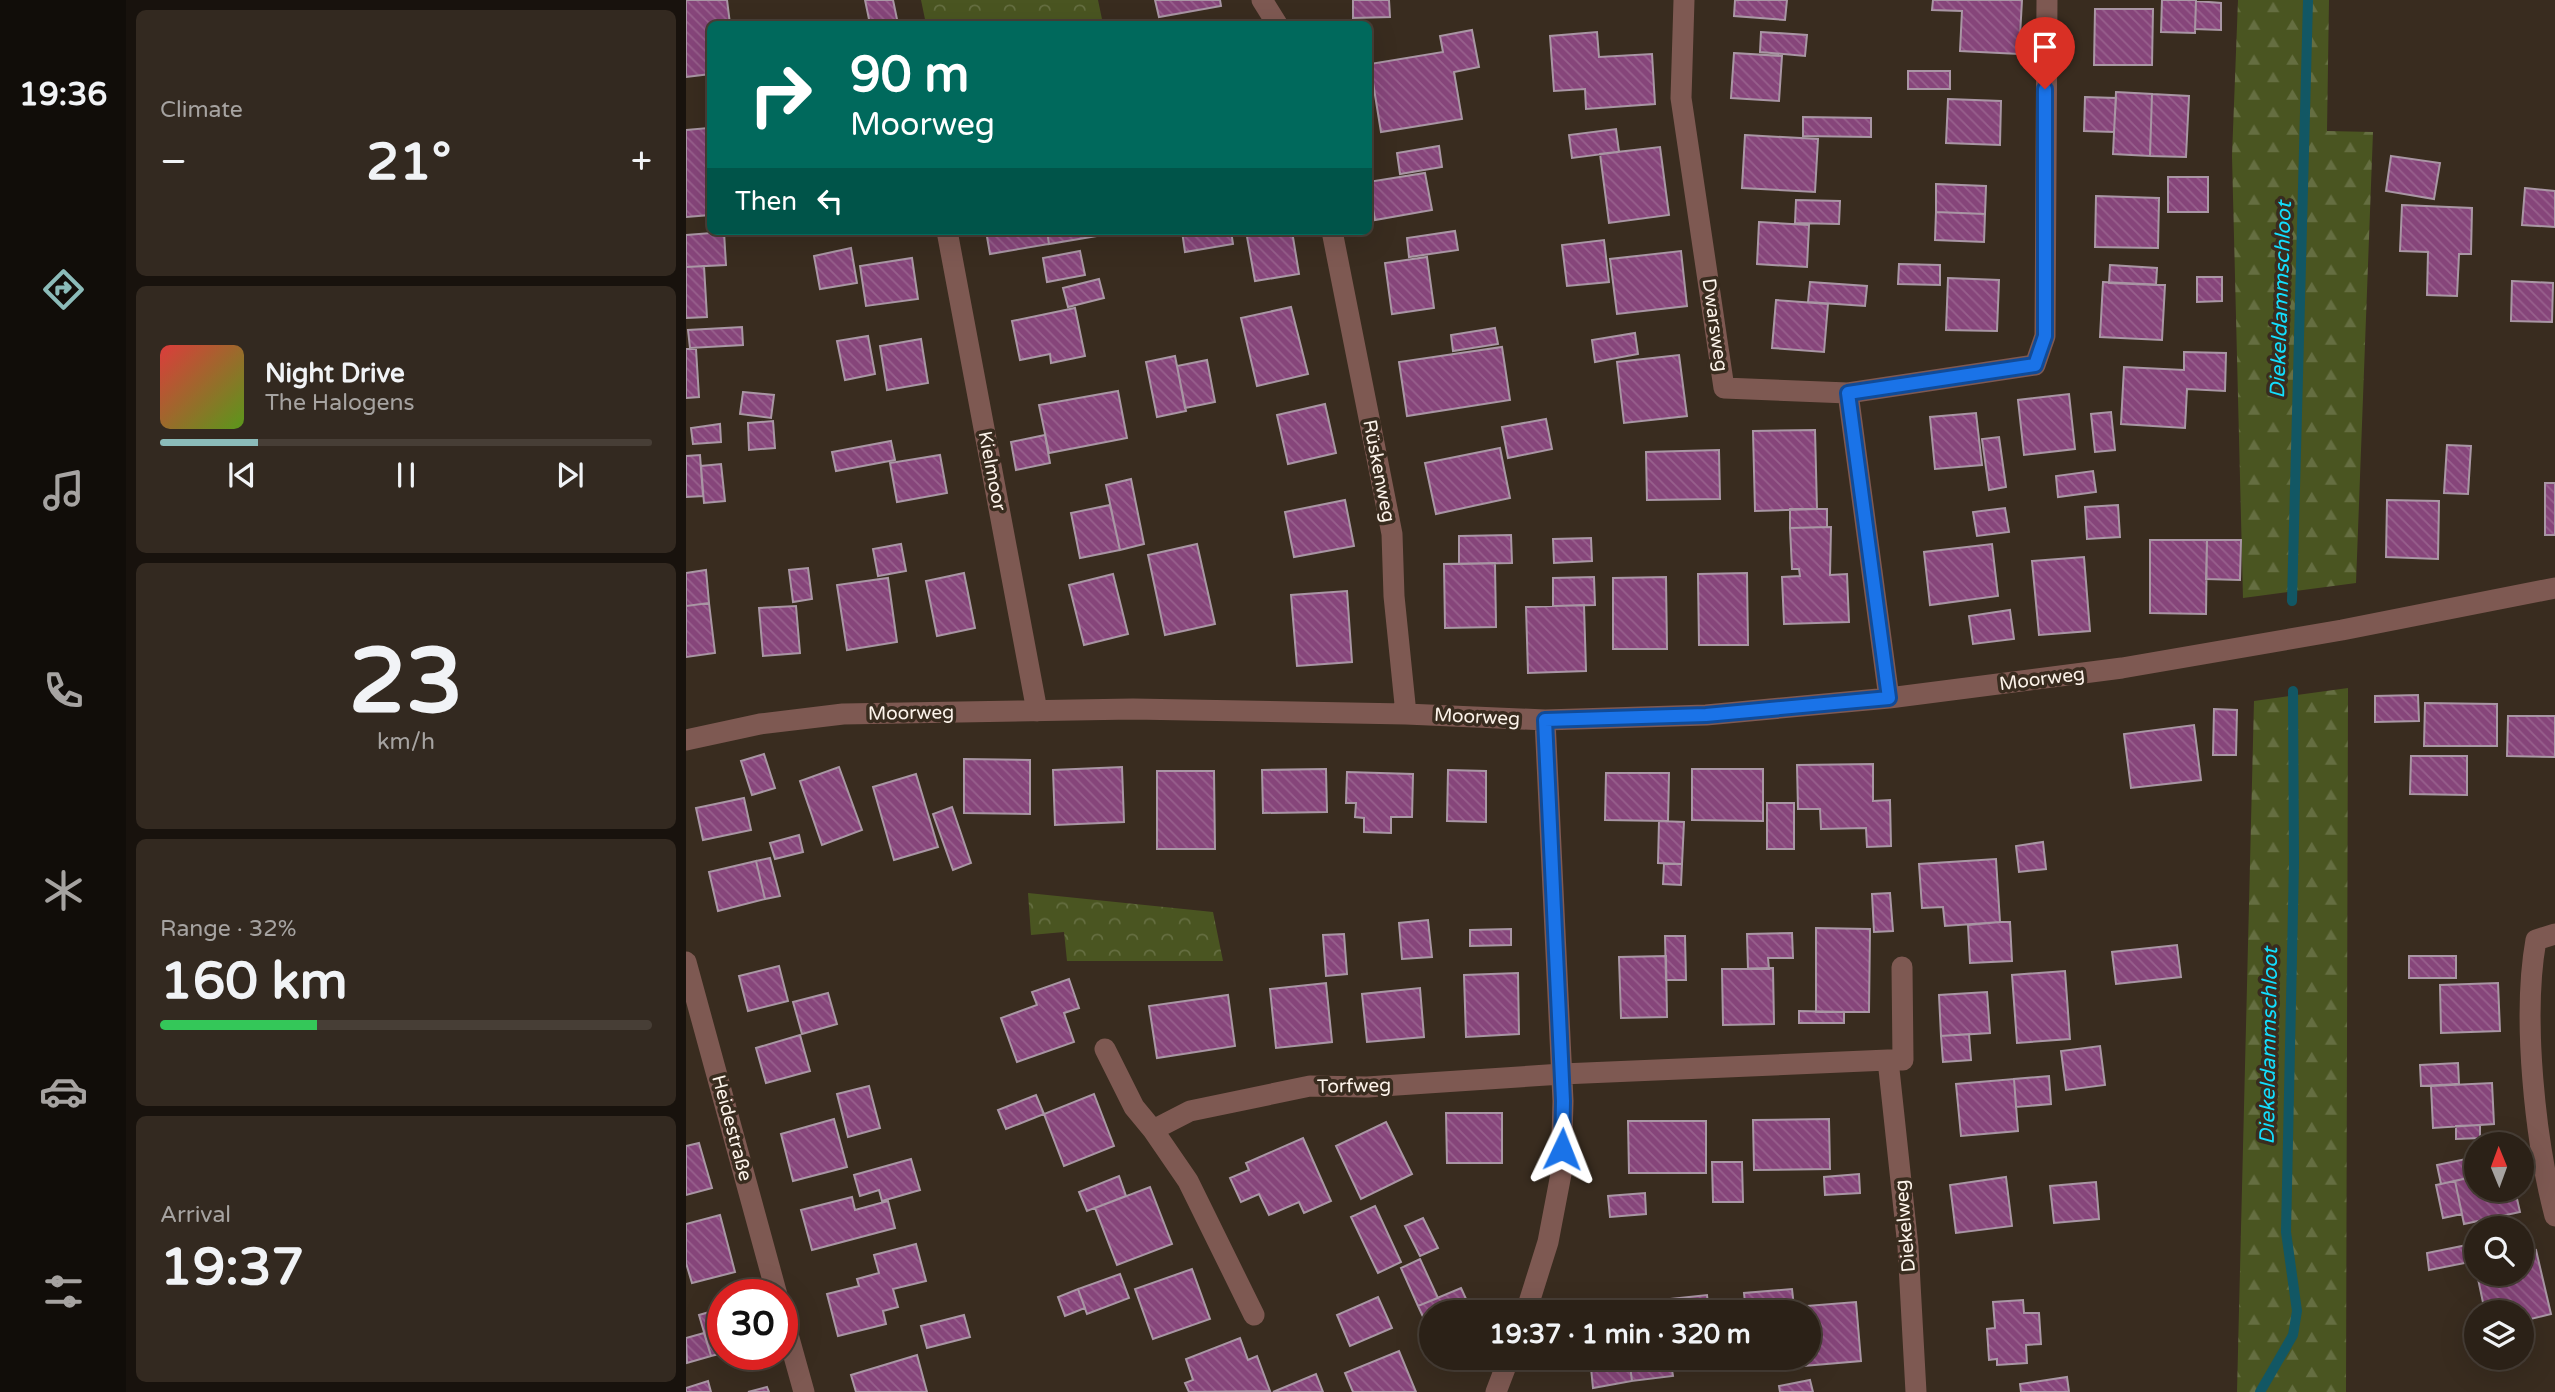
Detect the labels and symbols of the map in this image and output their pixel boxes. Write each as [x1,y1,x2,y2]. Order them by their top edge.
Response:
pin [2015,17,2075,89]
water label: Diekeldammschloot [2265,199,2297,399]
street label: Dwarsweg [1698,277,1732,373]
street label: Rüskenweg [1358,418,1400,524]
street label: Kielmoor [973,429,1011,513]
street label: Moorweg [1998,663,2086,695]
street label: Moorweg [868,701,954,725]
street label: Moorweg [1433,704,1521,730]
water label: Diekeldammschloot [2255,945,2283,1145]
street label: Heidestraße [707,1073,757,1183]
street label: Torfweg [1317,1074,1391,1098]
position arrow [1525,1112,1599,1186]
north arrow [2464,1132,2534,1202]
street label: Diekelweg [1890,1179,1920,1273]
speed limit sign: 30 [707,1279,798,1370]

